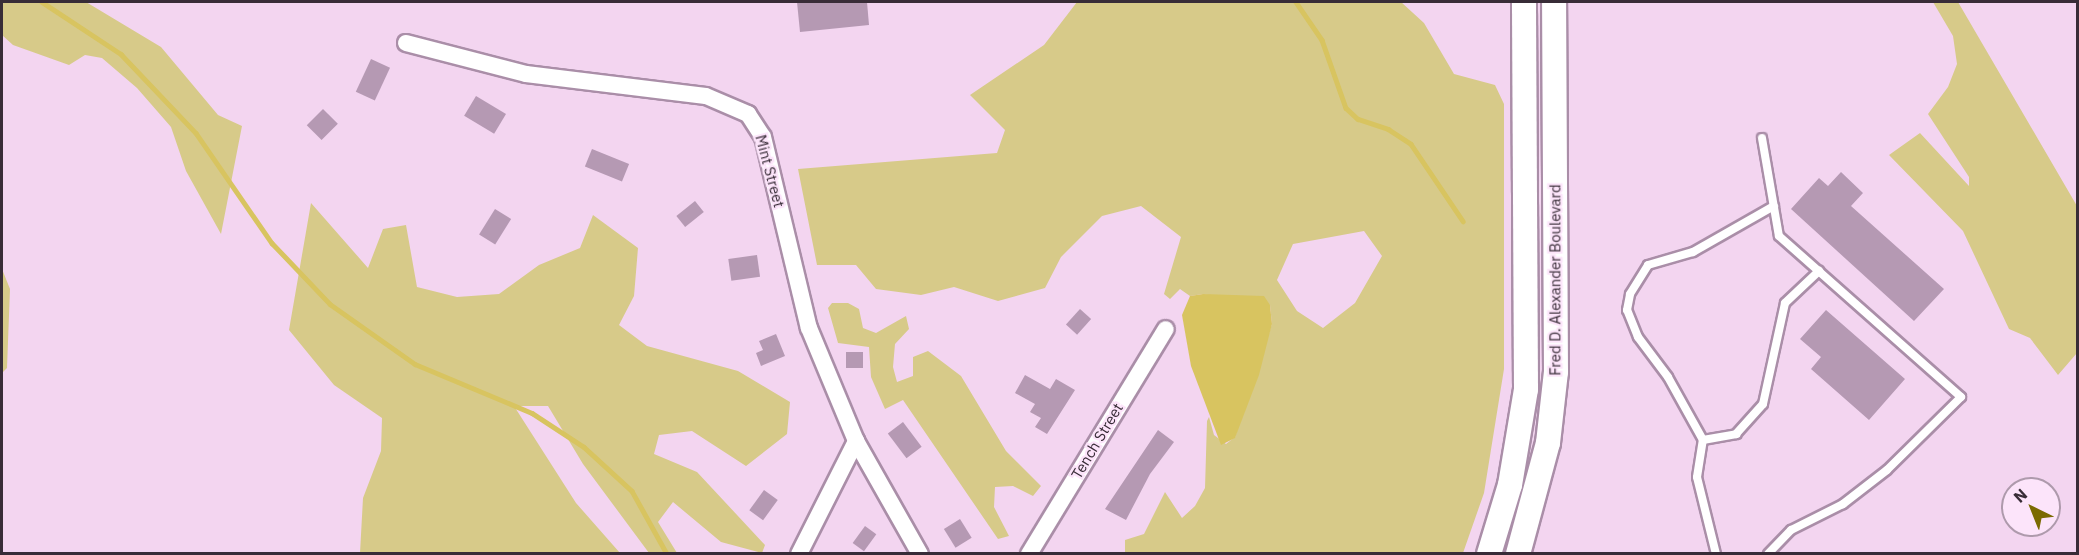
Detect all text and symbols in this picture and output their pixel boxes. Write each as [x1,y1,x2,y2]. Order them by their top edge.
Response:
street label: Mint Street [752,133,788,209]
street label: Fred D. Alexander Boulevard [1546,184,1564,376]
street label: Tench Street [1067,400,1127,482]
north arrow [2001,477,2061,537]
text: N [2009,484,2031,507]

